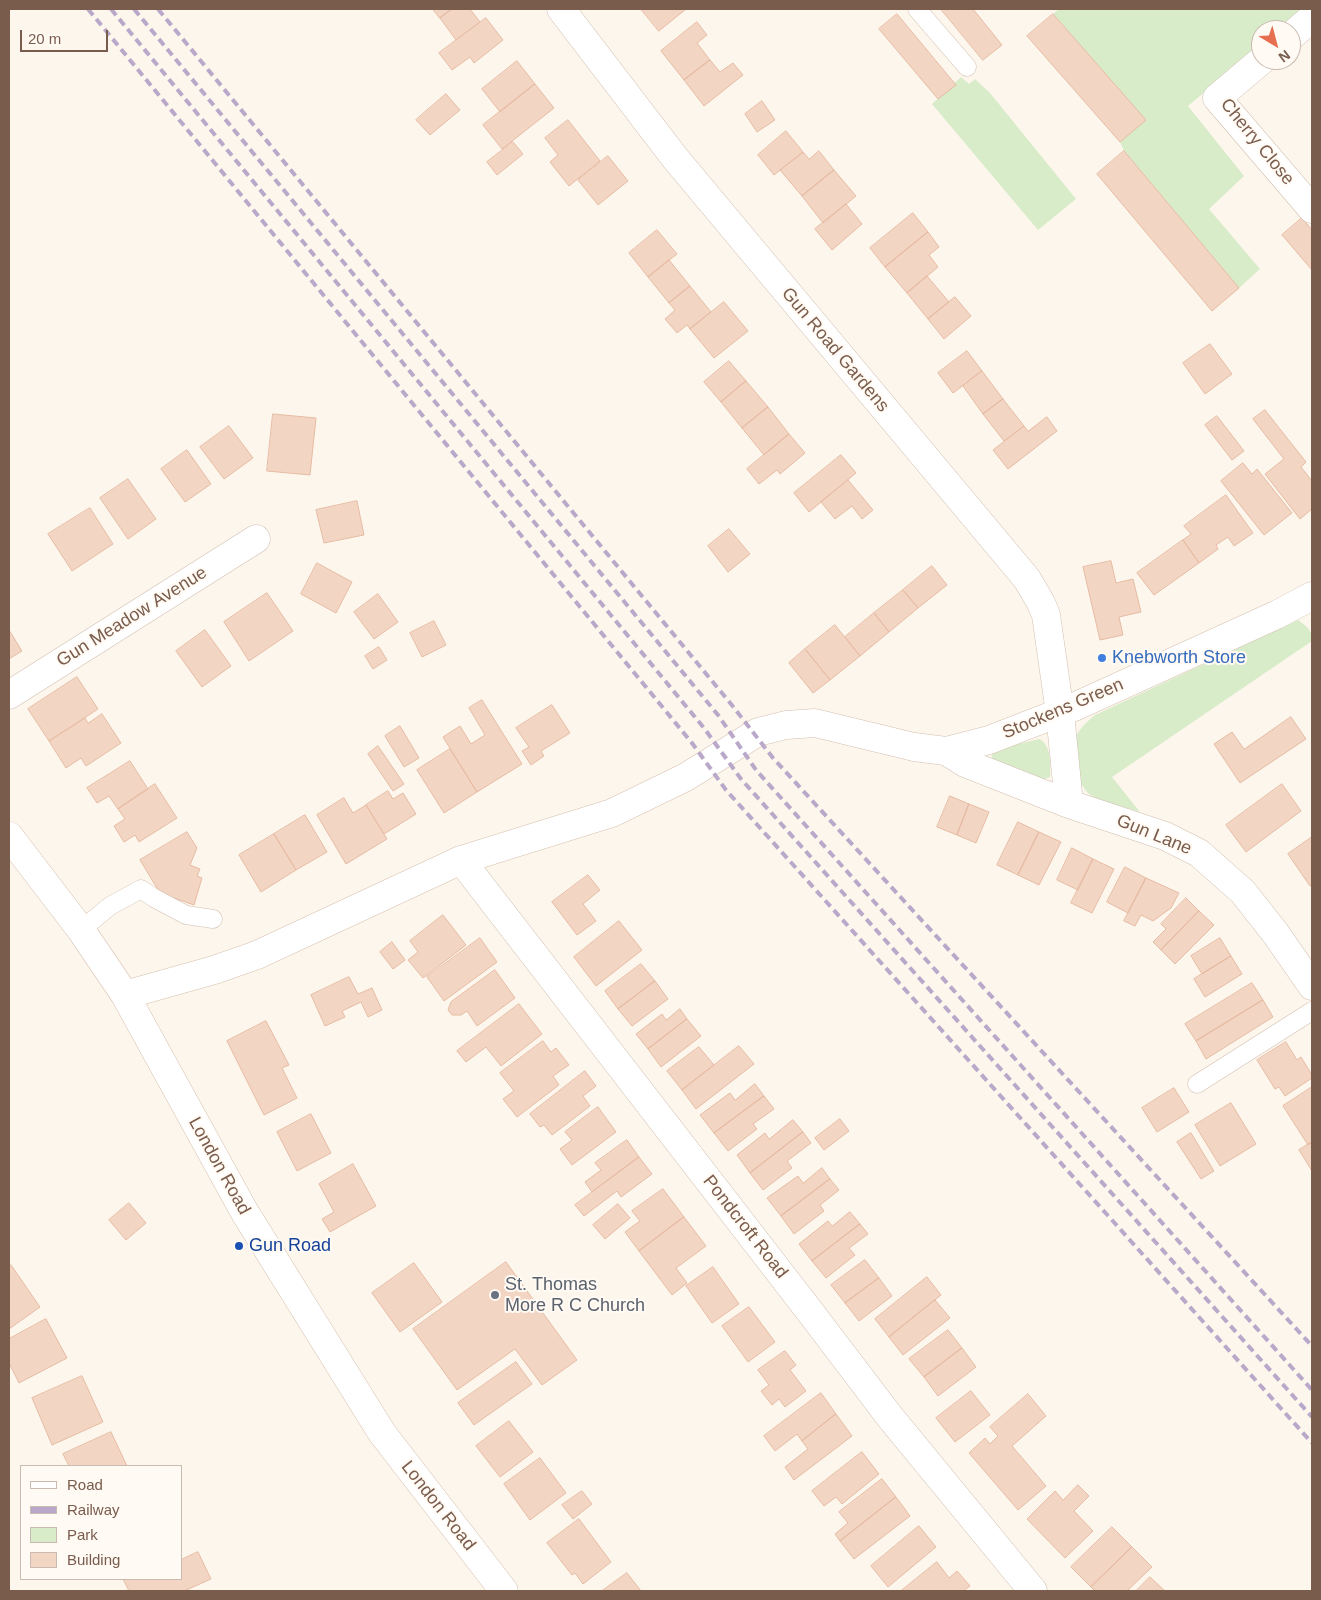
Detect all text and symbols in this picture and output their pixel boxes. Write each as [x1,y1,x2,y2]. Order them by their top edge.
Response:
scale bar [22,20,110,52]
north arrow [1251,20,1301,70]
text: 20 m [28,30,61,47]
text: N [1276,47,1293,66]
street label: Cherry Close [1216,94,1298,190]
street label: Gun Road Gardens [777,283,893,417]
street label: Gun Meadow Avenue [53,562,211,672]
place label: Knebworth Store [1112,647,1246,669]
marker: Knebworth Store [1096,652,1108,664]
street label: Stockens Green [999,674,1127,744]
street label: Gun Lane [1113,810,1195,860]
street label: London Road [183,1113,255,1219]
street label: Pondcroft Road [698,1171,792,1283]
place label: Gun Road [249,1235,331,1257]
marker: Gun Road [233,1240,245,1252]
place label: St. Thomas More R C Church [505,1274,645,1316]
marker: St. Thomas More R C Church [489,1289,501,1301]
street label: London Road [396,1457,480,1555]
legend [20,1465,182,1580]
text: Road [67,1476,103,1493]
text: Railway [67,1501,120,1518]
text: Park [67,1526,98,1543]
text: Building [67,1551,120,1568]

